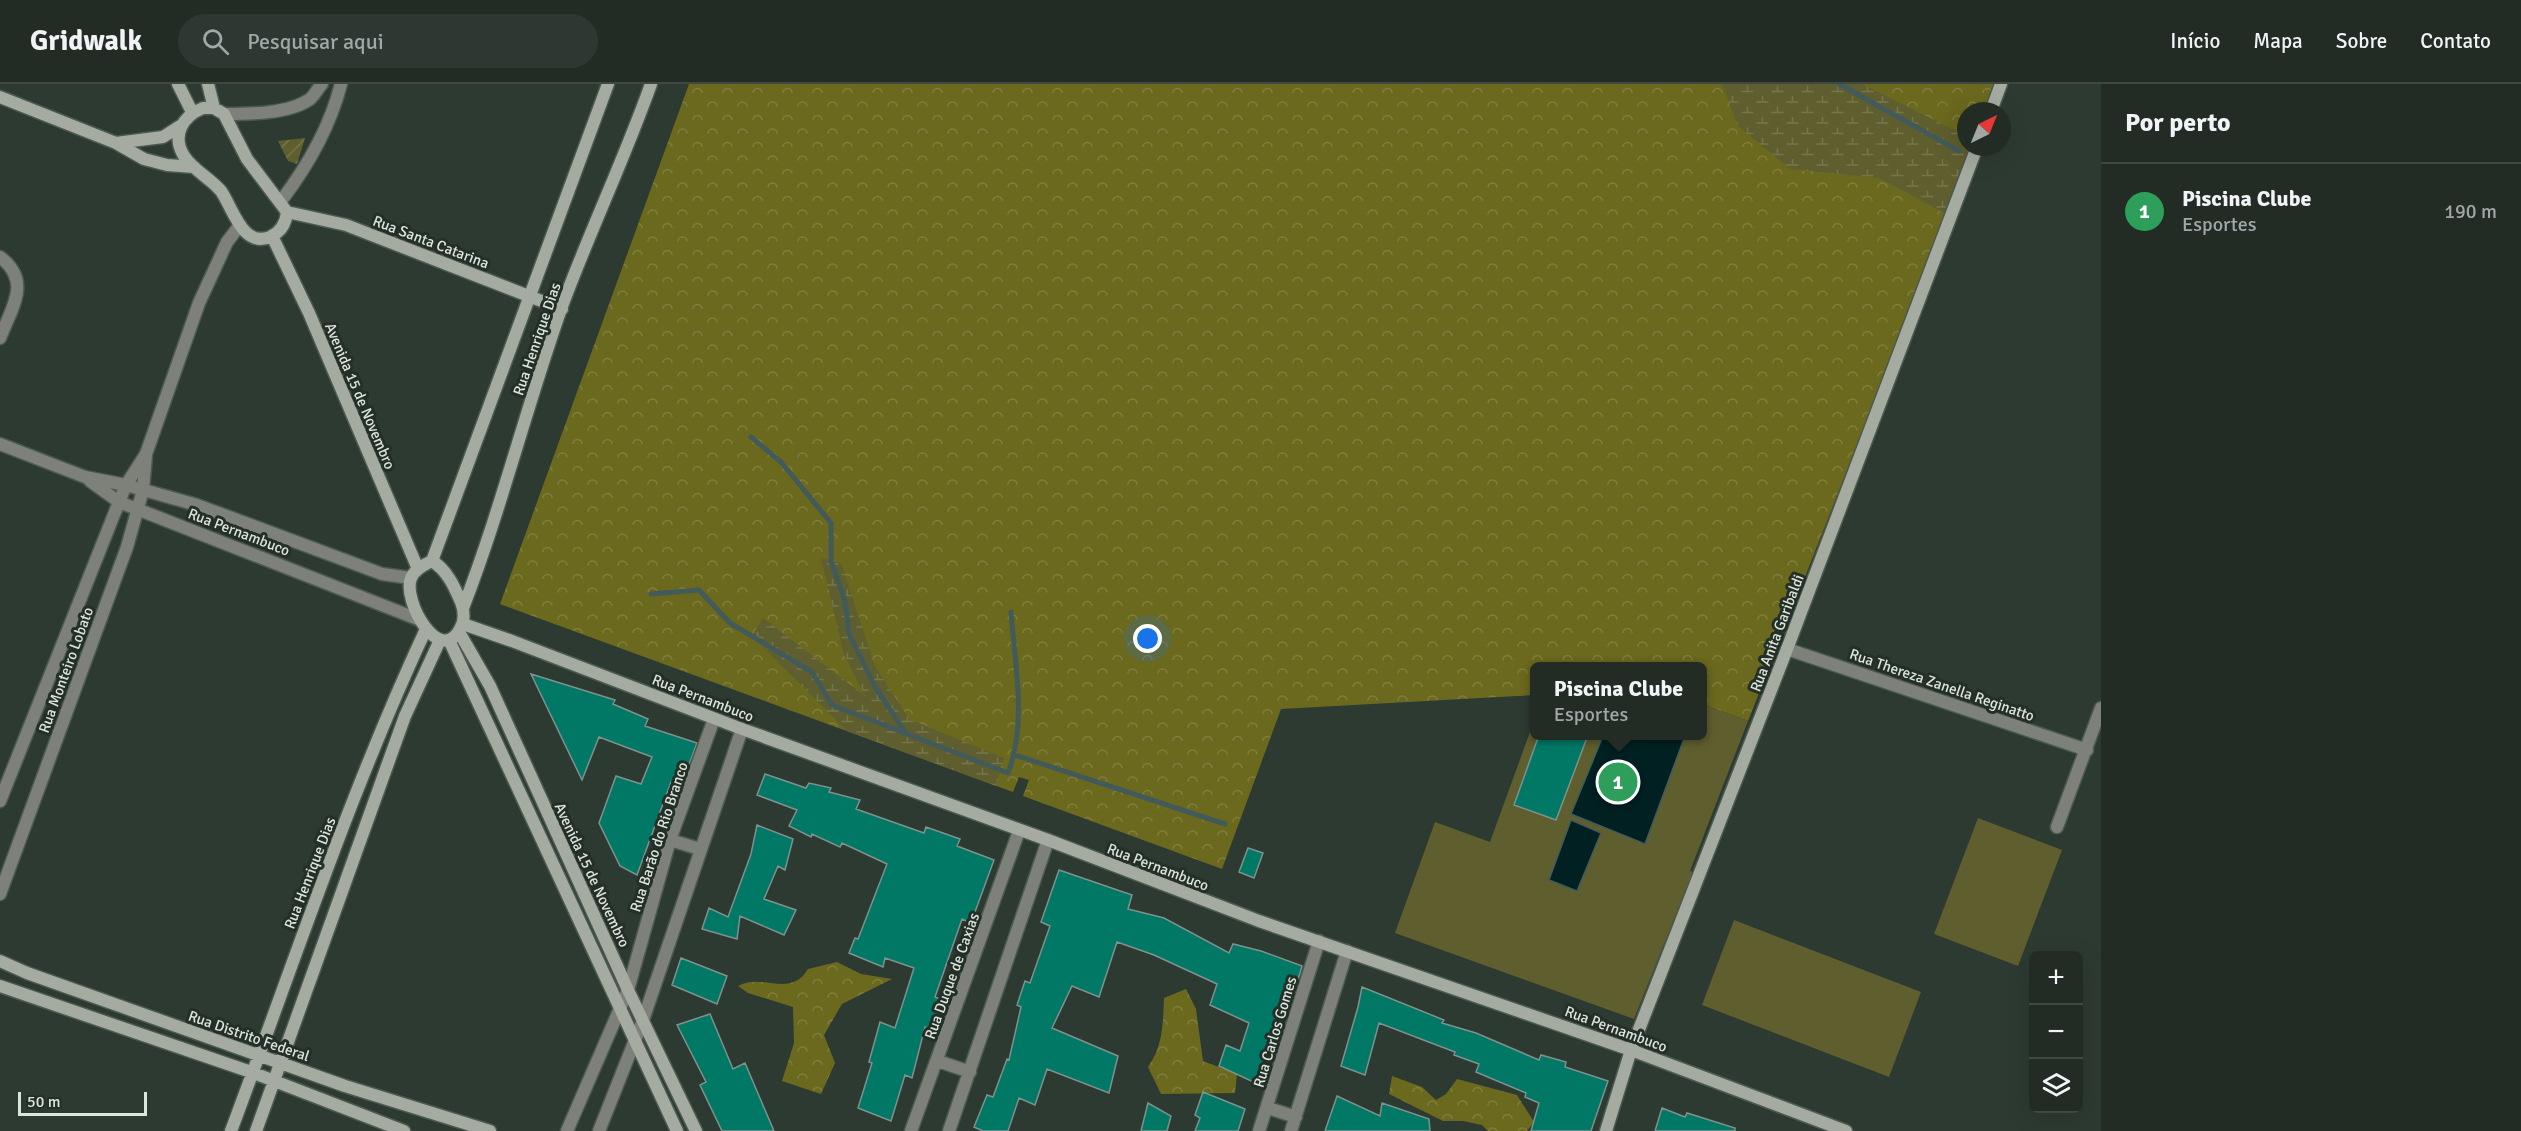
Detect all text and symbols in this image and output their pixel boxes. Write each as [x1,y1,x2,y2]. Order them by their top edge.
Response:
search box [178,14,598,68]
text: Gridwalk [30,24,142,58]
icon: search [199,25,232,58]
text: Pesquisar aqui [247,28,384,55]
text: Início [2170,28,2220,54]
text: Mapa [2253,28,2303,54]
text: Sobre [2336,28,2387,54]
text: Contato [2420,28,2491,54]
north arrow [1957,102,2011,156]
text: Por perto [2125,107,2231,139]
text: Piscina Clube [2182,185,2311,212]
text: 1 [2139,199,2150,224]
text: 190 m [2444,199,2497,224]
street label: Rua Santa Catarina [370,212,492,272]
text: Esportes [2182,212,2256,237]
street label: Rua Henrique Dias [509,280,565,398]
street label: Avenida 15 de Novembro [321,320,399,472]
street label: Rua Pernambuco [186,504,293,560]
street label: Rua Anita Garibaldi [1746,572,1808,694]
street label: Rua Monteiro Lobato [35,605,97,735]
your location [1133,624,1162,653]
street label: Rua Thereza Zanella Reginatto [1847,645,2037,725]
popup [1530,662,1707,740]
street label: Rua Pernambuco [650,670,757,726]
text: Piscina Clube [1554,675,1683,702]
text: Esportes [1554,702,1628,727]
street label: Rua Barão do Rio Branco [626,760,692,914]
pin: 1 [1598,760,1638,804]
street label: Avenida 15 de Novembro [551,800,633,950]
street label: Rua Henrique Dias [280,814,340,931]
street label: Rua Pernambuco [1105,839,1212,895]
street label: Rua Duque de Caxias [921,910,983,1042]
map controls [2029,951,2083,1113]
button: + [2029,951,2083,1005]
street label: Rua Carlos Gomes [1250,974,1301,1090]
street label: Rua Pernambuco [1562,1002,1670,1056]
button: − [2029,1005,2083,1059]
street label: Rua Distrito Federal [186,1007,312,1065]
button: layers [2029,1059,2083,1113]
scale bar [18,1089,147,1116]
text: 50 m [27,1092,61,1112]

